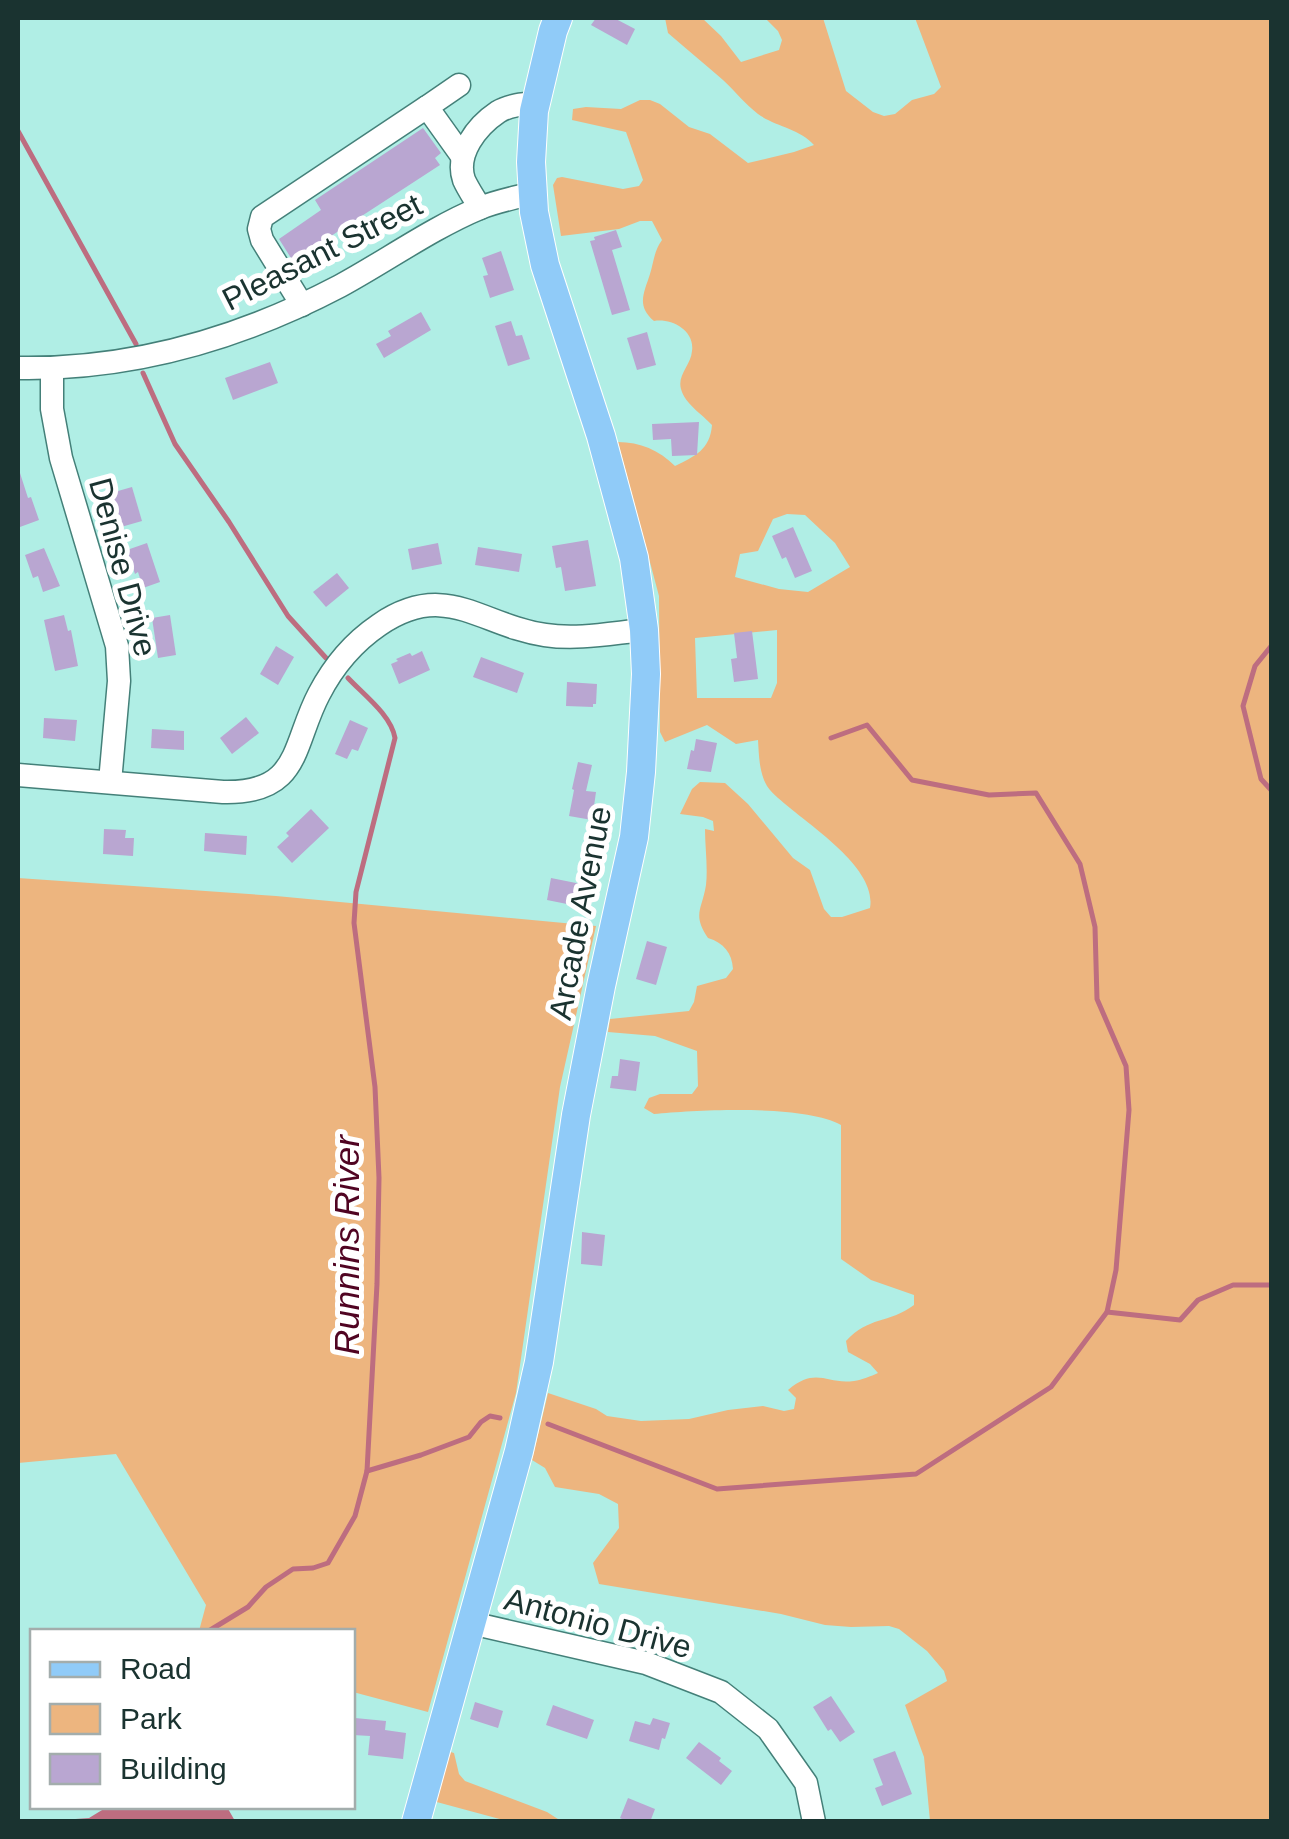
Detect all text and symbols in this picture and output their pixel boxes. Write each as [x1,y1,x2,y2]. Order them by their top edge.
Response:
street label: Pleasant Street [216,186,428,318]
street label: Denise Drive [82,474,164,660]
street label: Arcade Avenue [542,803,618,1023]
water label: Runnins River [327,1134,366,1355]
street label: Antonio Drive [501,1581,695,1665]
legend [30,1629,355,1809]
text: Road [120,1652,192,1685]
text: Park [120,1702,183,1735]
text: Building [120,1752,227,1785]

